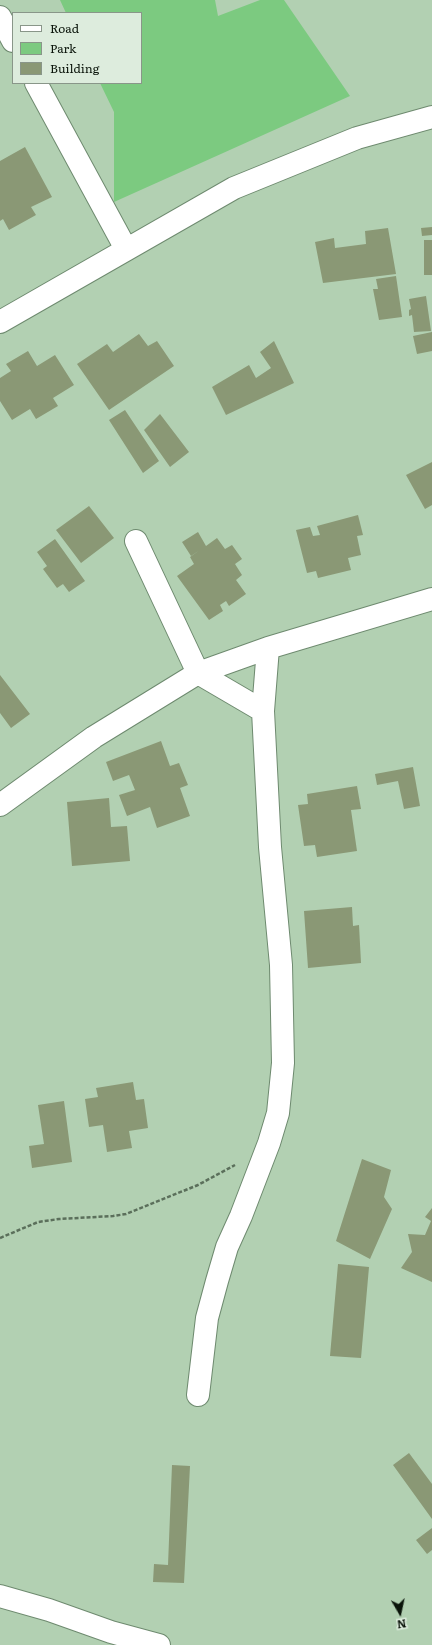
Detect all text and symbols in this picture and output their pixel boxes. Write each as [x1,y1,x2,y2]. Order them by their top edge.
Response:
legend [12,12,142,84]
text: Road [50,19,79,37]
text: Park [50,39,76,57]
text: Building [50,59,99,77]
north arrow [380,1593,420,1633]
text: N [396,1616,408,1633]

